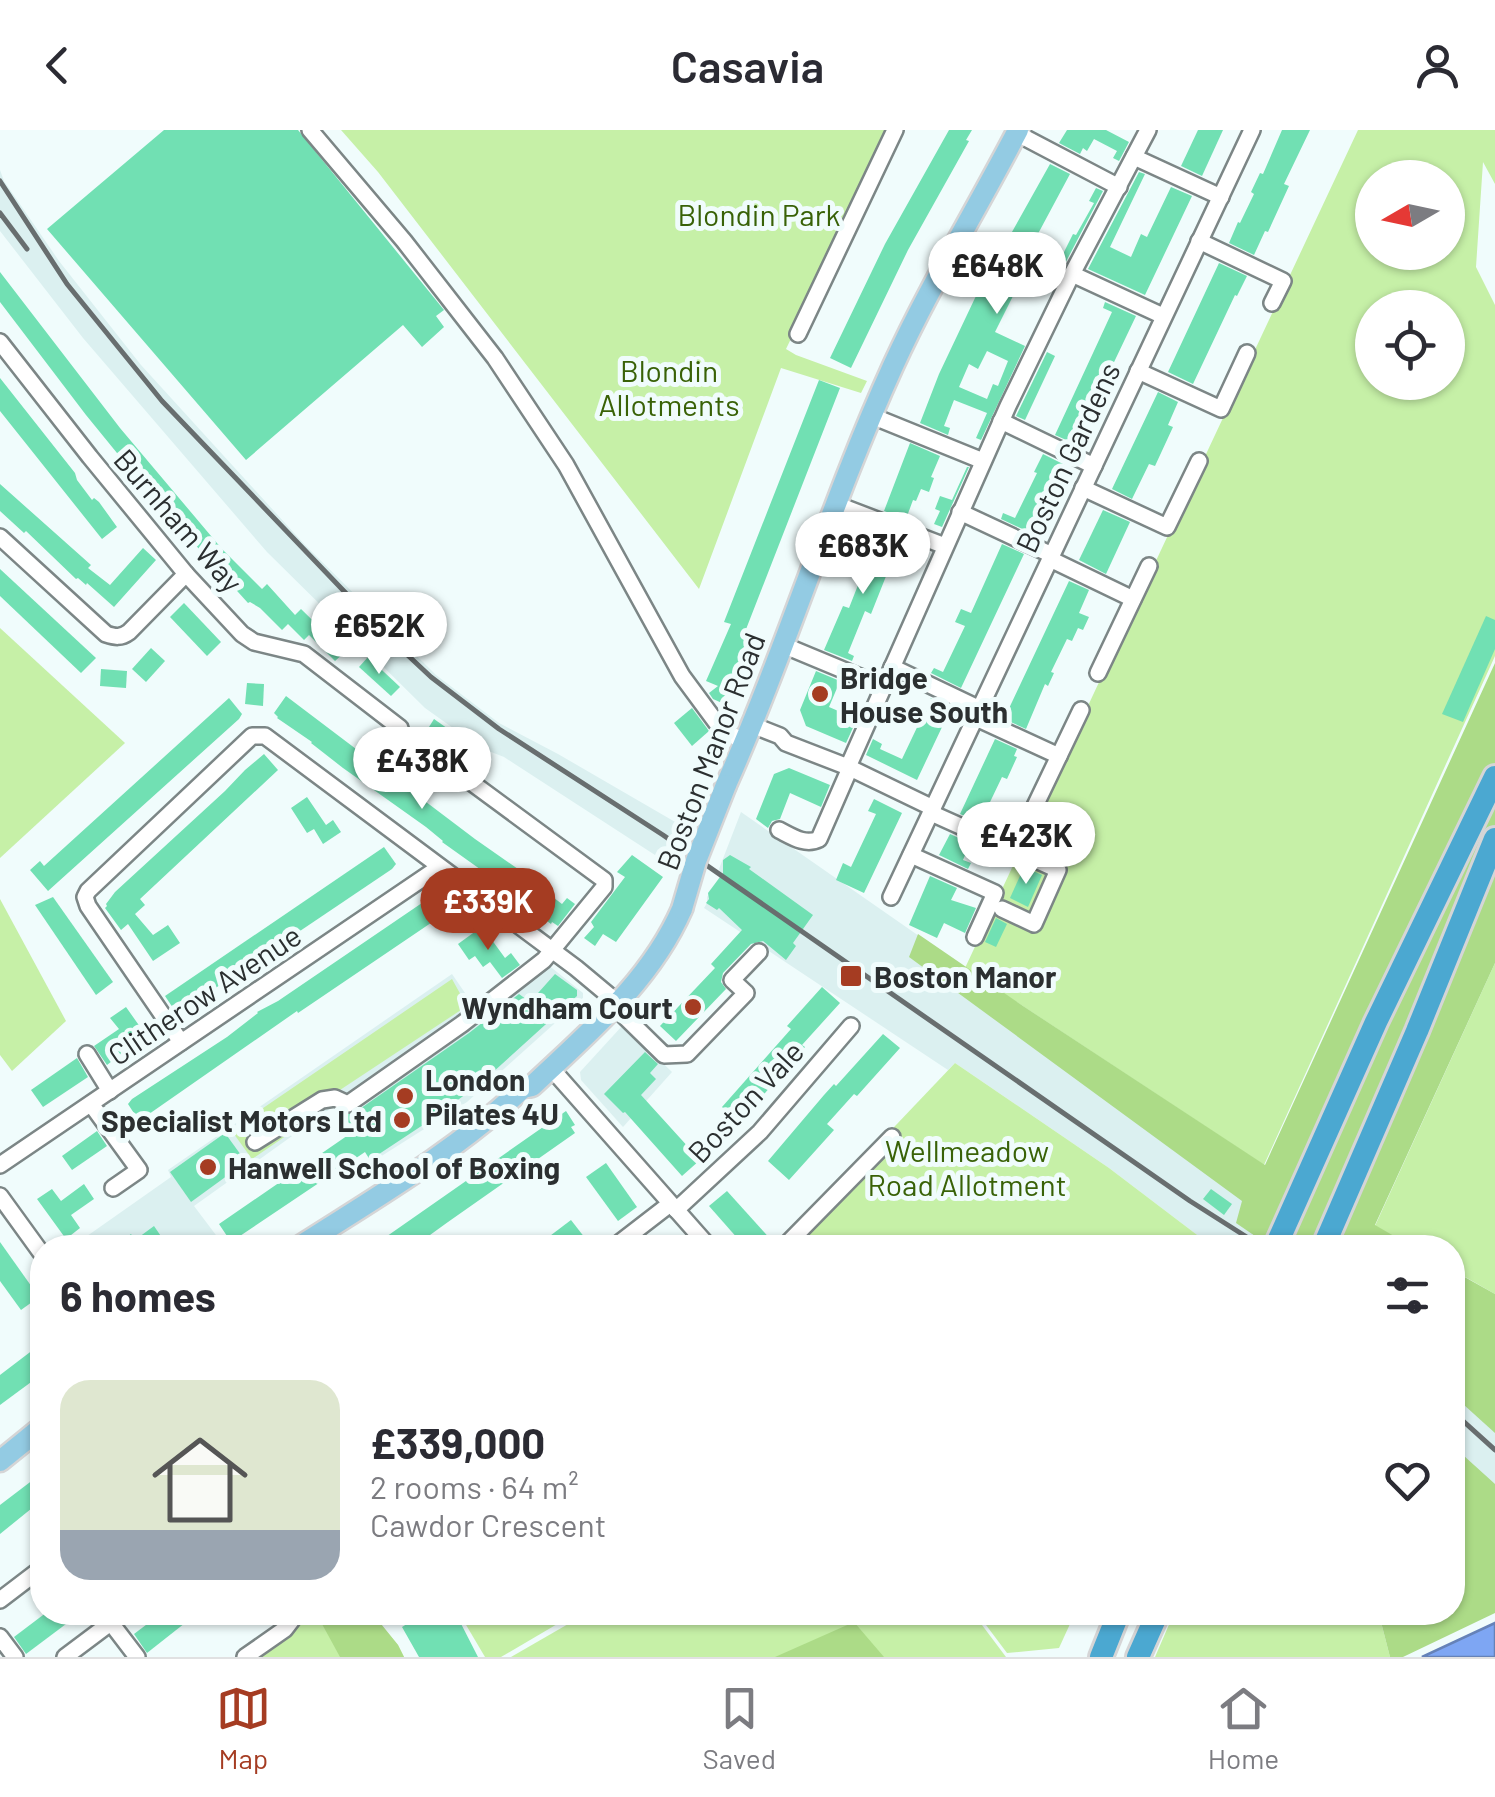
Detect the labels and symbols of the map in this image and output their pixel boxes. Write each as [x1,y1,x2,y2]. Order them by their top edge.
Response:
north arrow [1355,160,1465,270]
park label: Blondin Park [677,196,841,232]
pin: £648K [927,232,1067,317]
park label: Blondin Allotments [598,352,740,422]
street label: Boston Gardens [1007,356,1127,558]
street label: Burnham Way [107,441,251,599]
pin: £683K [793,512,933,597]
pin: £652K [309,592,449,677]
street label: Boston Manor Road [648,627,772,875]
place label: Bridge House South [840,659,1008,729]
marker: Bridge House South [809,683,831,705]
pin: £438K [352,727,492,812]
pin: £423K [956,802,1096,887]
pin: £339K [418,868,558,953]
street label: Clitherow Avenue [101,916,307,1072]
place label: Boston Manor [874,958,1057,994]
marker: Boston Manor [838,963,864,989]
place label: Wyndham Court [461,989,673,1025]
marker: Wyndham Court [682,996,704,1018]
street label: Boston Vale [680,1033,810,1169]
place label: London Pilates 4U [425,1061,559,1131]
marker: London Pilates 4U [394,1085,416,1107]
place label: Specialist Motors Ltd [101,1102,382,1138]
marker: Specialist Motors Ltd [391,1109,413,1131]
park label: Wellmeadow Road Allotment [867,1132,1067,1202]
place label: Hanwell School of Boxing [228,1149,560,1185]
marker: Hanwell School of Boxing [197,1156,219,1178]

